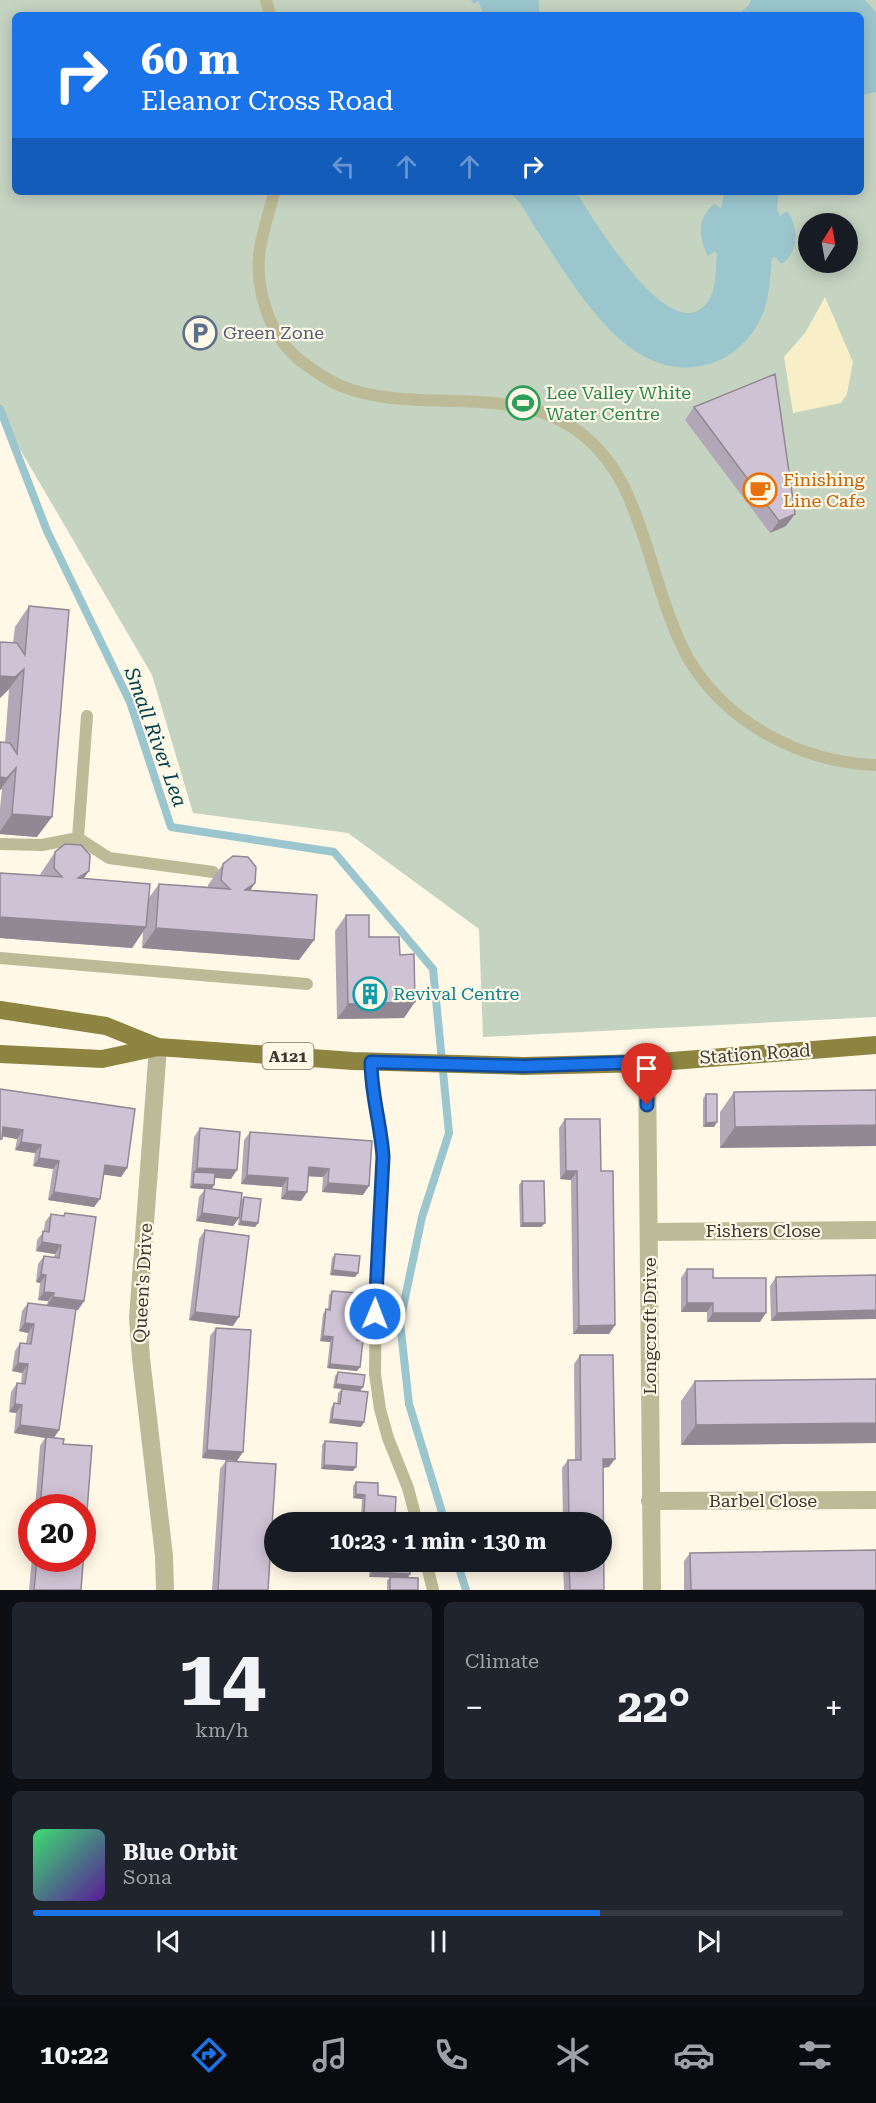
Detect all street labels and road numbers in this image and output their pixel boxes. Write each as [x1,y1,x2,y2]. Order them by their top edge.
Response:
street label: Station Road [699,1039,812,1068]
road number: A121 [262,1043,314,1069]
street label: Fishers Close [705,1220,821,1241]
street label: Queen's Drive [129,1222,156,1343]
street label: Longcroft Drive [639,1257,660,1395]
street label: Barbel Close [709,1490,817,1511]

